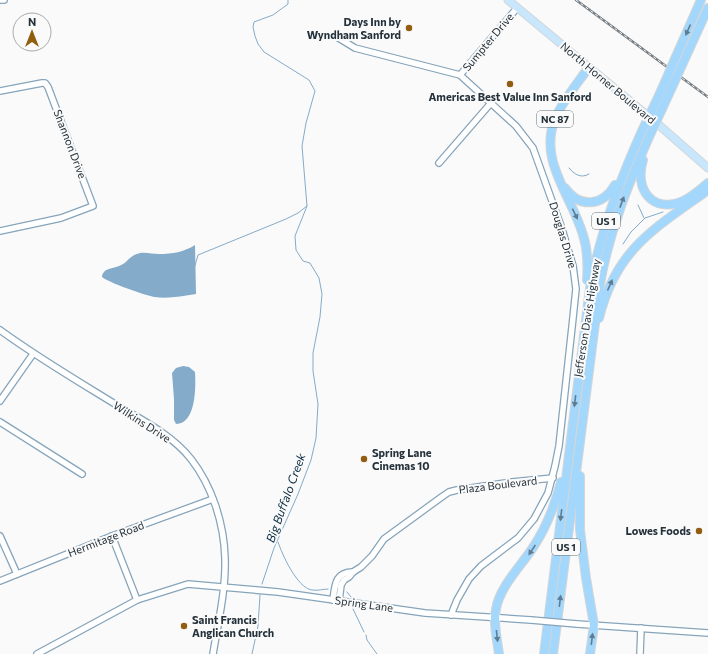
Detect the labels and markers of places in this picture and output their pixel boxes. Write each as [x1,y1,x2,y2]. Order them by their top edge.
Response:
place label: Days Inn by Wyndham Sanford [307,15,401,41]
marker: Days Inn by Wyndham Sanford [404,23,414,33]
marker: Americas Best Value Inn Sanford [505,79,515,89]
place label: Americas Best Value Inn Sanford [428,90,592,103]
place label: Spring Lane Cinemas 10 [372,446,432,472]
marker: Spring Lane Cinemas 10 [359,454,369,464]
place label: Lowes Foods [625,524,691,537]
marker: Lowes Foods [694,526,704,536]
place label: Saint Francis Anglican Church [192,613,274,639]
marker: Saint Francis Anglican Church [179,621,189,631]

